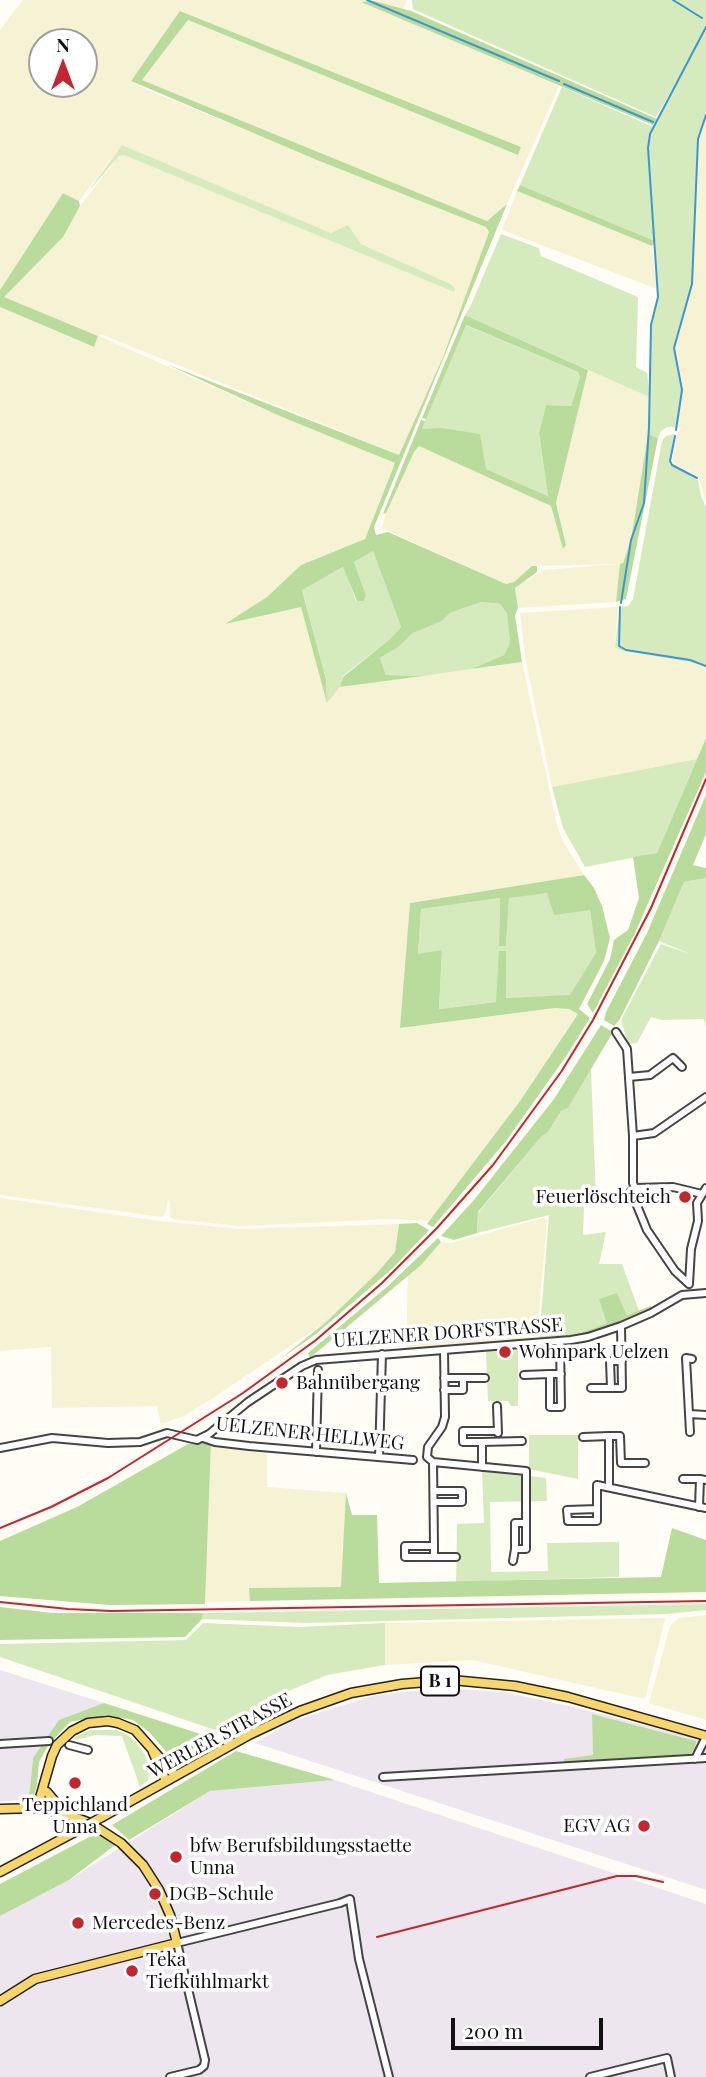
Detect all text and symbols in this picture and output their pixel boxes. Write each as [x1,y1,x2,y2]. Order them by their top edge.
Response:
north arrow [28,28,98,98]
text: N [56,31,70,57]
place label: Feuerlöschteich [535,1186,671,1208]
marker: Feuerlöschteich [677,1189,693,1205]
street label: UELZENER DORFSTRASSE [333,1314,563,1352]
place label: Wohnpark Uelzen [519,1341,669,1363]
marker: Wohnpark Uelzen [497,1344,513,1360]
place label: Bahnübergang [296,1372,420,1394]
marker: Bahnübergang [274,1375,290,1391]
street label: UELZENER HELLWEG [215,1413,405,1455]
road number: B 1 [421,1666,459,1696]
street label: WERLER STRASSE [144,1689,296,1783]
marker: Teppichland Unna [67,1775,83,1791]
place label: Teppichland Unna [22,1794,128,1838]
place label: EGV AG [563,1815,630,1837]
marker: EGV AG [636,1818,652,1834]
place label: bfw Berufsbildungsstaette Unna [190,1835,412,1879]
marker: bfw Berufsbildungsstaette Unna [168,1849,184,1865]
place label: DGB-Schule [169,1883,274,1905]
marker: DGB-Schule [147,1886,163,1902]
place label: Mercedes-Benz [92,1912,225,1934]
marker: Mercedes-Benz [70,1915,86,1931]
place label: Teka Tiefkühlmarkt [146,1949,269,1993]
marker: Teka Tiefkühlmarkt [124,1963,140,1979]
scale bar [454,2004,606,2048]
text: 200 m [464,2016,523,2044]

